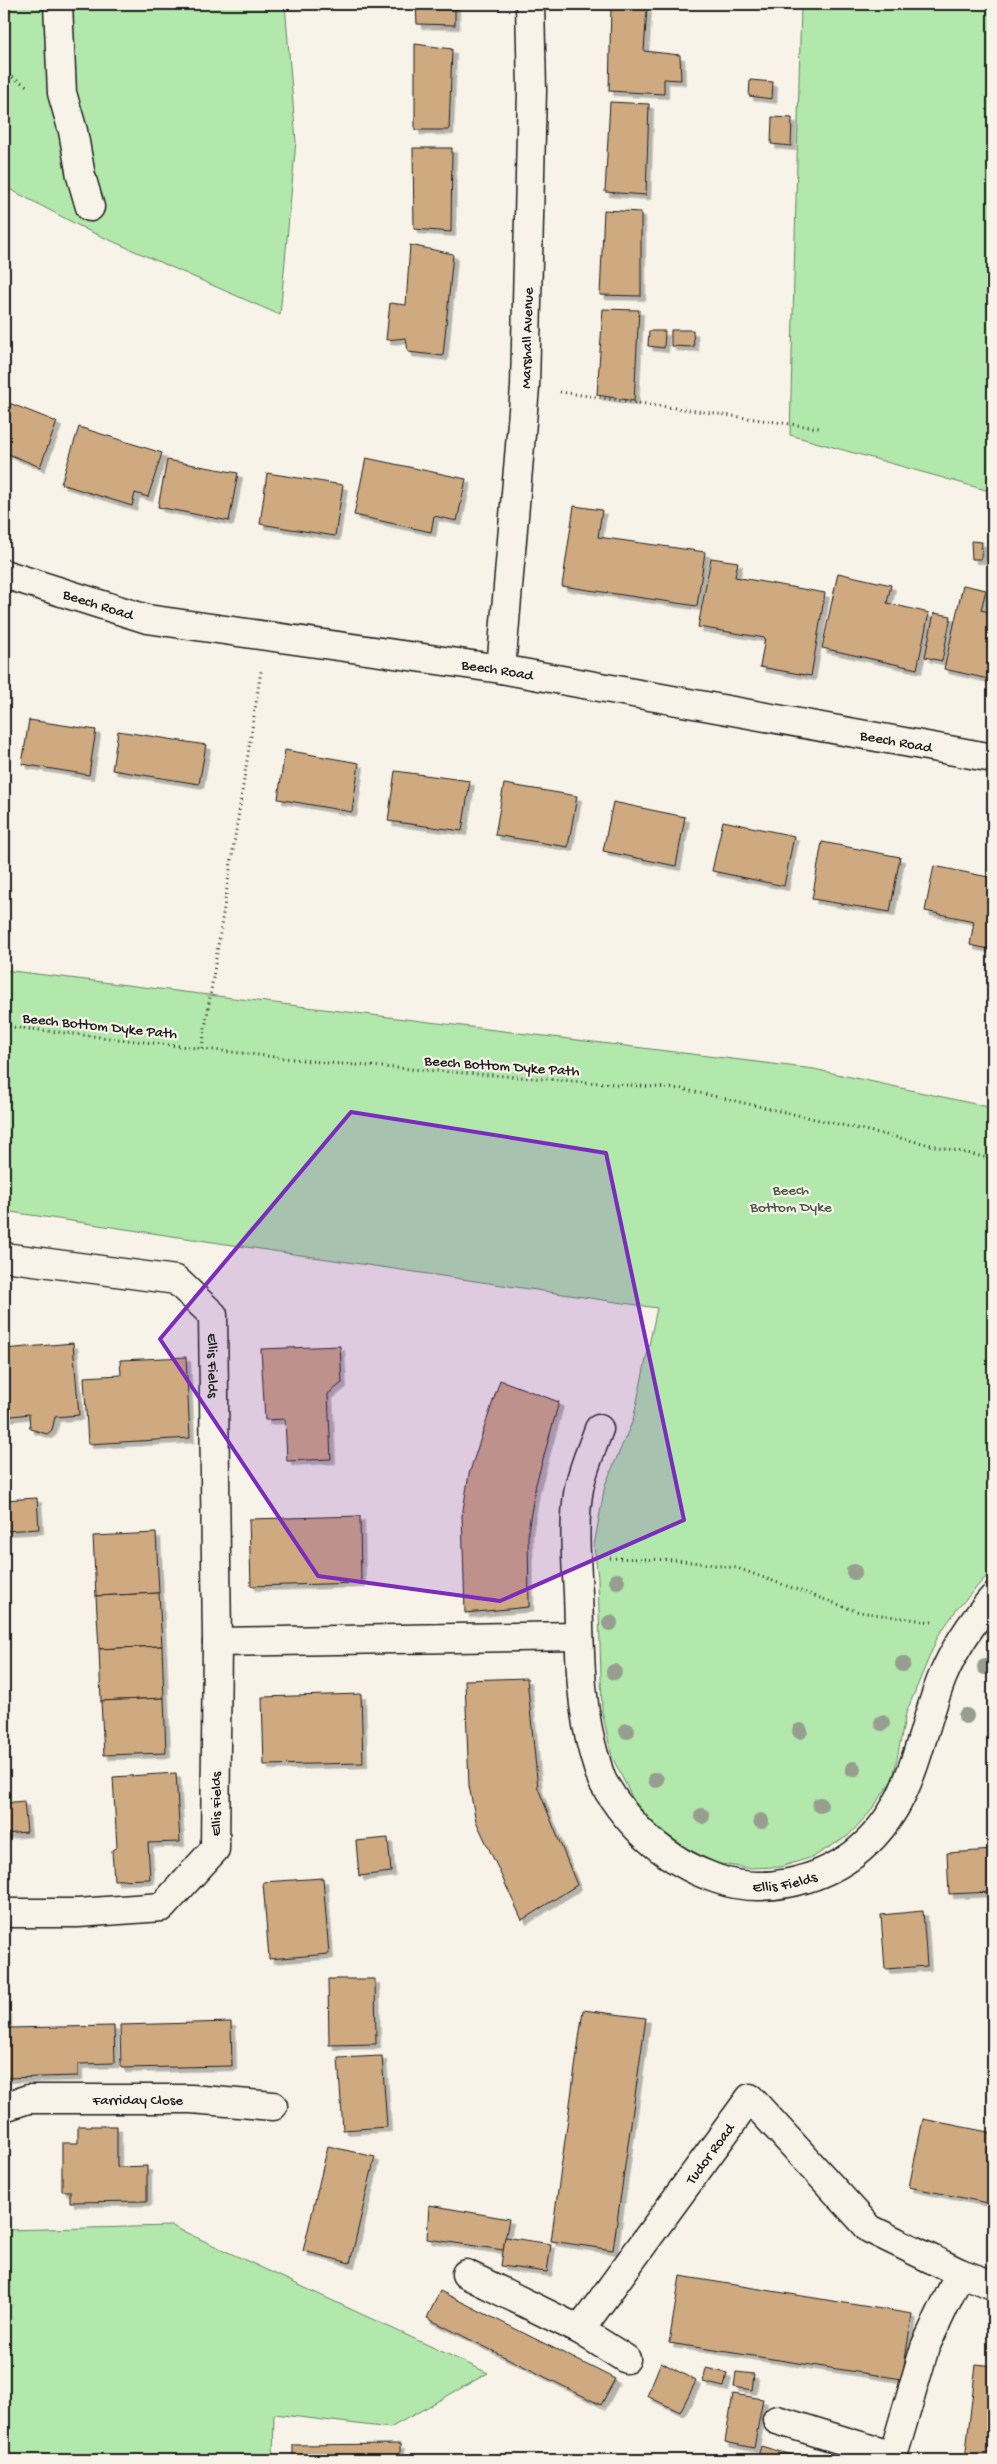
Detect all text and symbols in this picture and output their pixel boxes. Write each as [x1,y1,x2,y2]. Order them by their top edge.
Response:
street label: Marshall Avenue [518,287,538,389]
street label: Beech Road [60,586,136,625]
street label: Beech Road [459,656,536,686]
street label: Beech Road [857,727,934,758]
street label: Beech Bottom Dyke Path [21,1010,178,1044]
street label: Beech Bottom Dyke Path [423,1053,580,1081]
park label: Beech Bottom Dyke [749,1182,832,1217]
street label: Ellis Fields [202,1333,221,1398]
street label: Ellis Fields [208,1771,226,1836]
street label: Ellis Fields [752,1868,820,1897]
street label: Farriday Close [91,2092,183,2110]
street label: Tudor Road [682,2120,740,2189]

